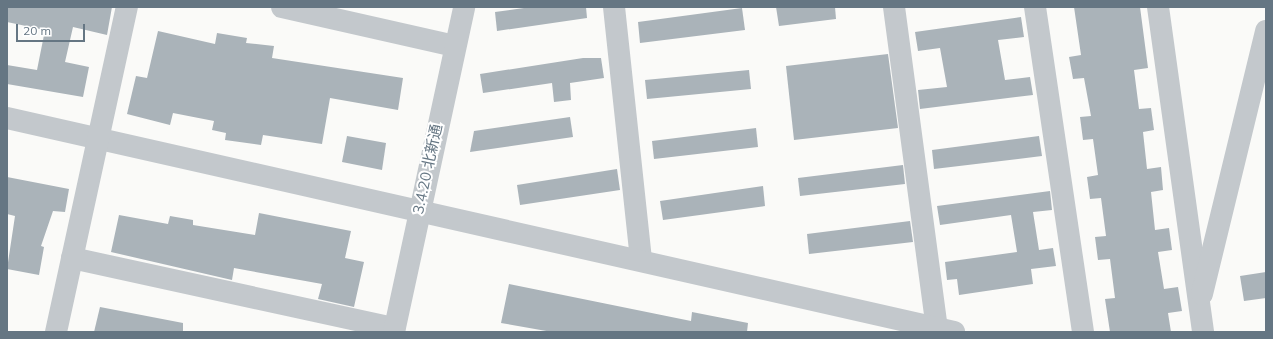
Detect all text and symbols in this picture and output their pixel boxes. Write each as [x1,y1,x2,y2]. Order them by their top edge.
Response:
scale bar [18,16,87,42]
text: 20 m [23,23,51,38]
street label: 3.4.20 北新通 [409,122,445,216]

